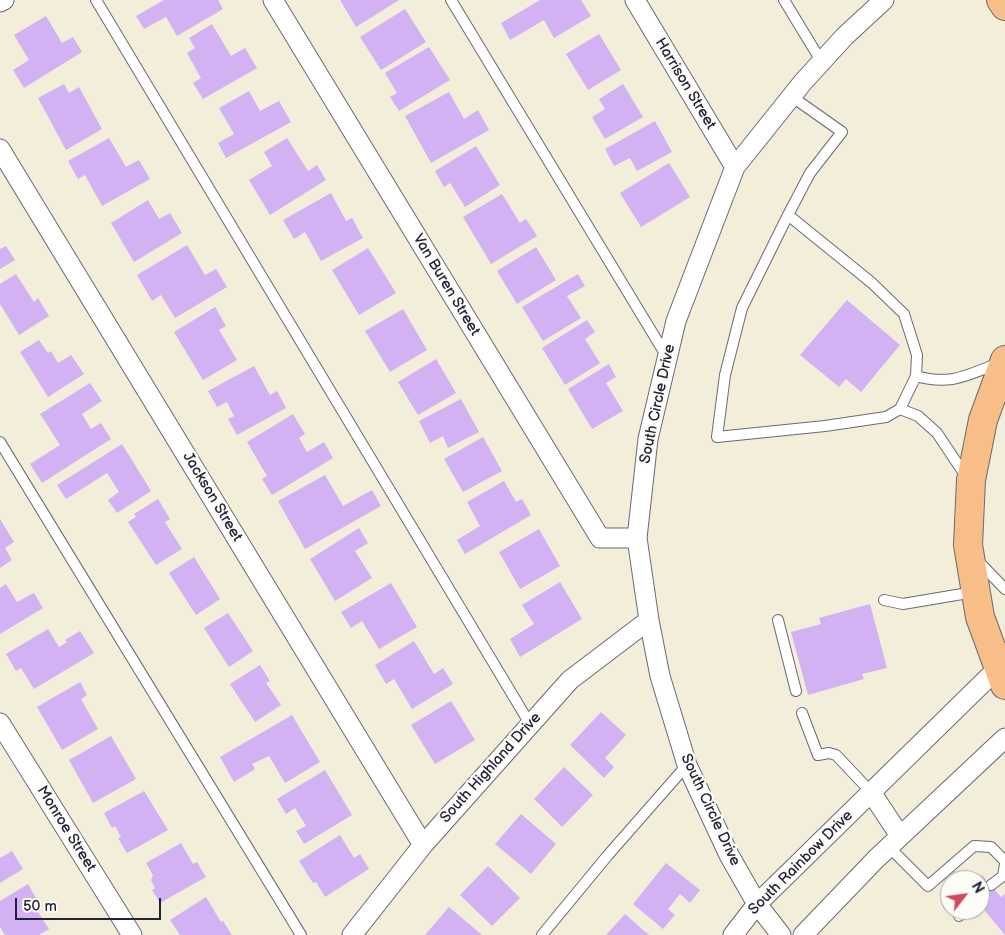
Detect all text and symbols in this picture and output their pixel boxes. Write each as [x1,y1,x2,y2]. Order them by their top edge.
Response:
street label: Harrison Street [651,35,719,133]
street label: Van Buren Street [409,231,483,339]
street label: South Circle Drive [637,343,679,465]
street label: Jackson Street [178,449,246,545]
street label: South Highland Drive [437,709,545,827]
street label: South Circle Drive [676,751,744,869]
street label: Monroe Street [32,783,100,875]
street label: South Rainbow Drive [745,807,857,919]
north arrow [940,870,990,920]
text: N [968,879,988,897]
scale bar [18,888,164,920]
text: 50 m [23,897,57,916]

